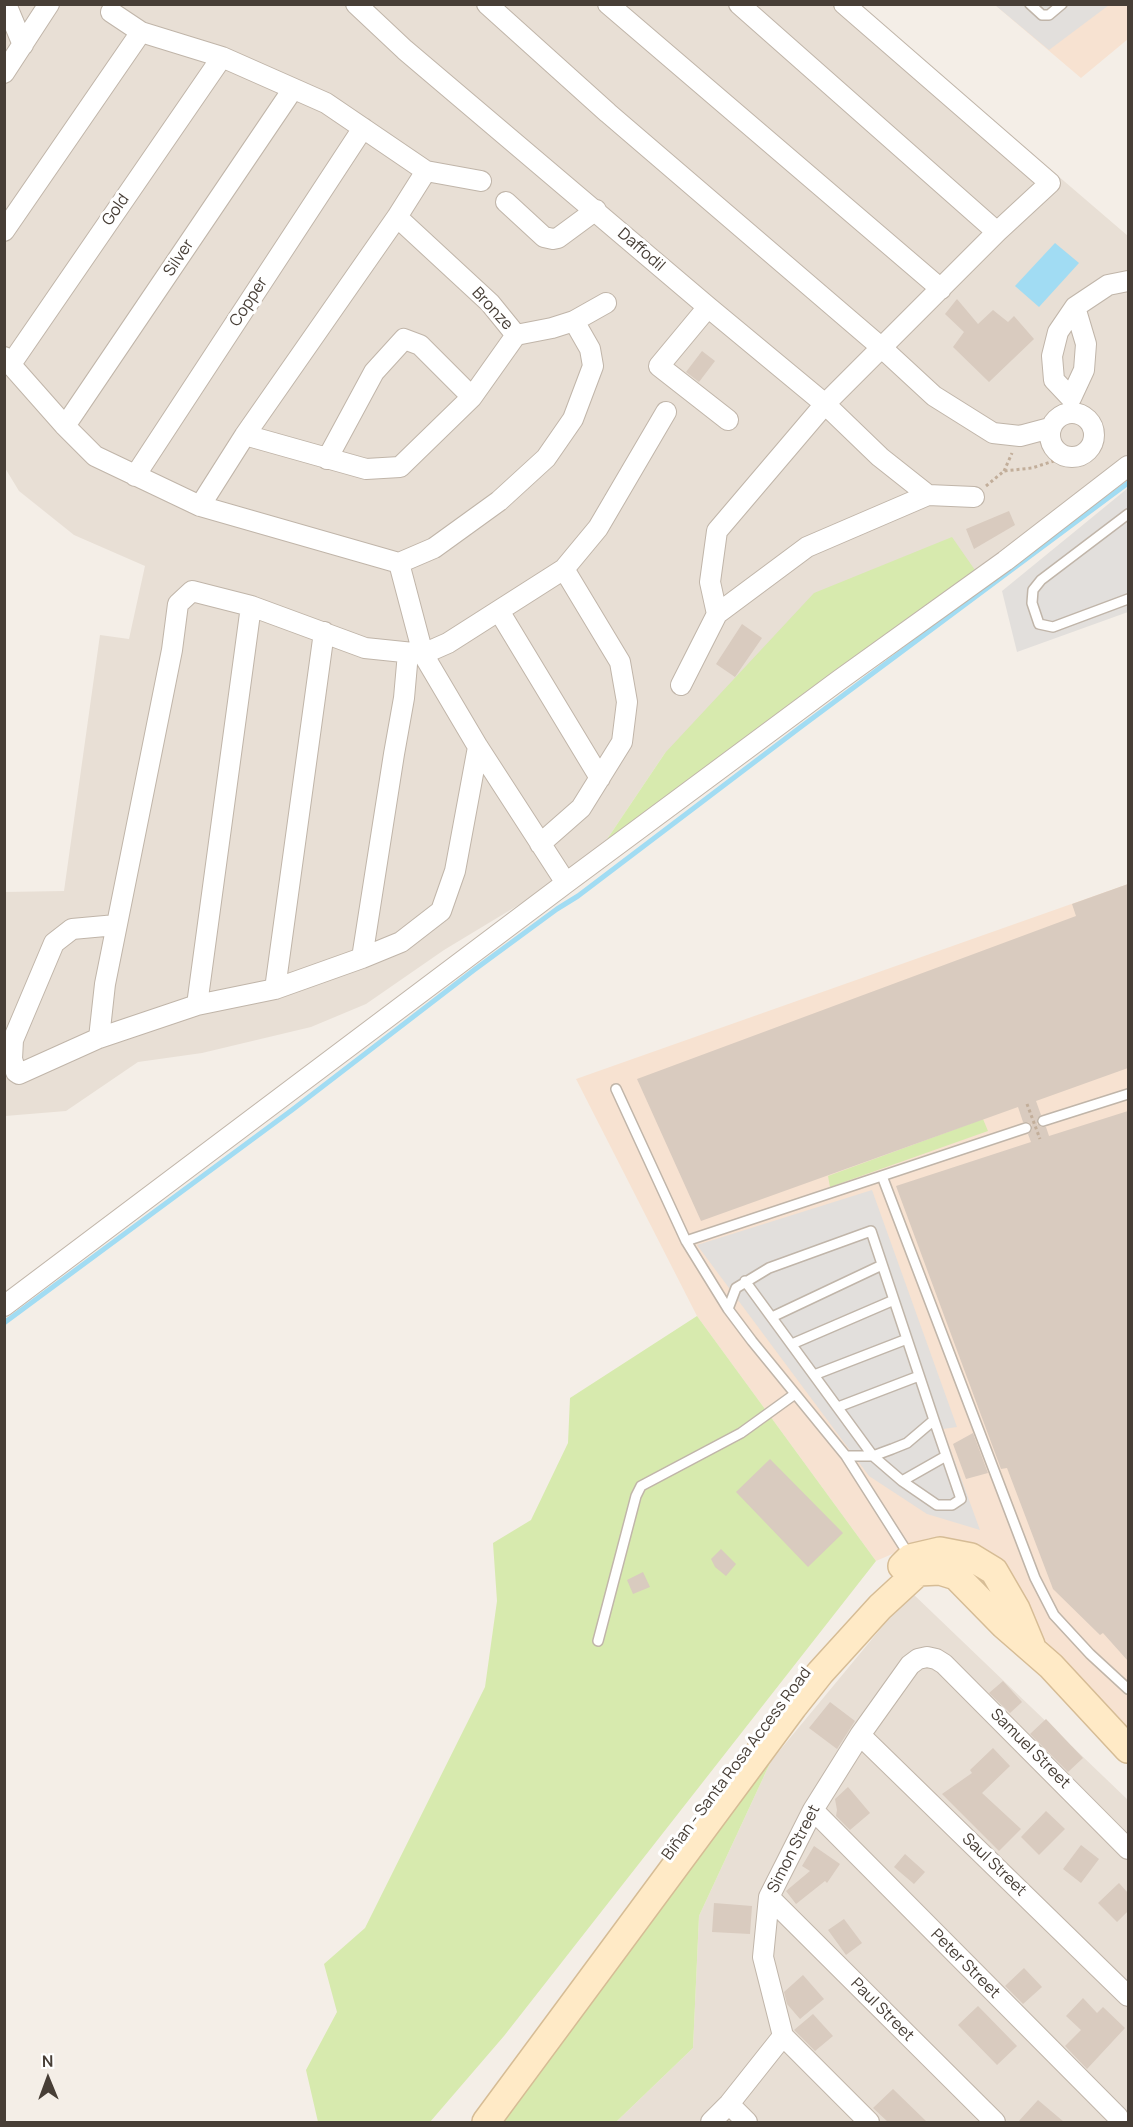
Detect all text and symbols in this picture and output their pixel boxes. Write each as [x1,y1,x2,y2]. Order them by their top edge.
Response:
street label: Gold [98,191,134,229]
street label: Daffodil [613,224,669,276]
street label: Silver [160,236,198,280]
street label: Copper [226,274,272,330]
street label: Bronze [467,284,517,334]
street label: Biñan - Santa Rosa Access Road [658,1664,816,1864]
street label: Samuel Street [986,1705,1074,1793]
street label: Simon Street [764,1802,824,1896]
street label: Saul Street [958,1830,1030,1900]
street label: Peter Street [926,1925,1004,2003]
street label: Paul Street [846,1974,918,2046]
north arrow [18,2049,78,2109]
text: N [42,2050,54,2072]

